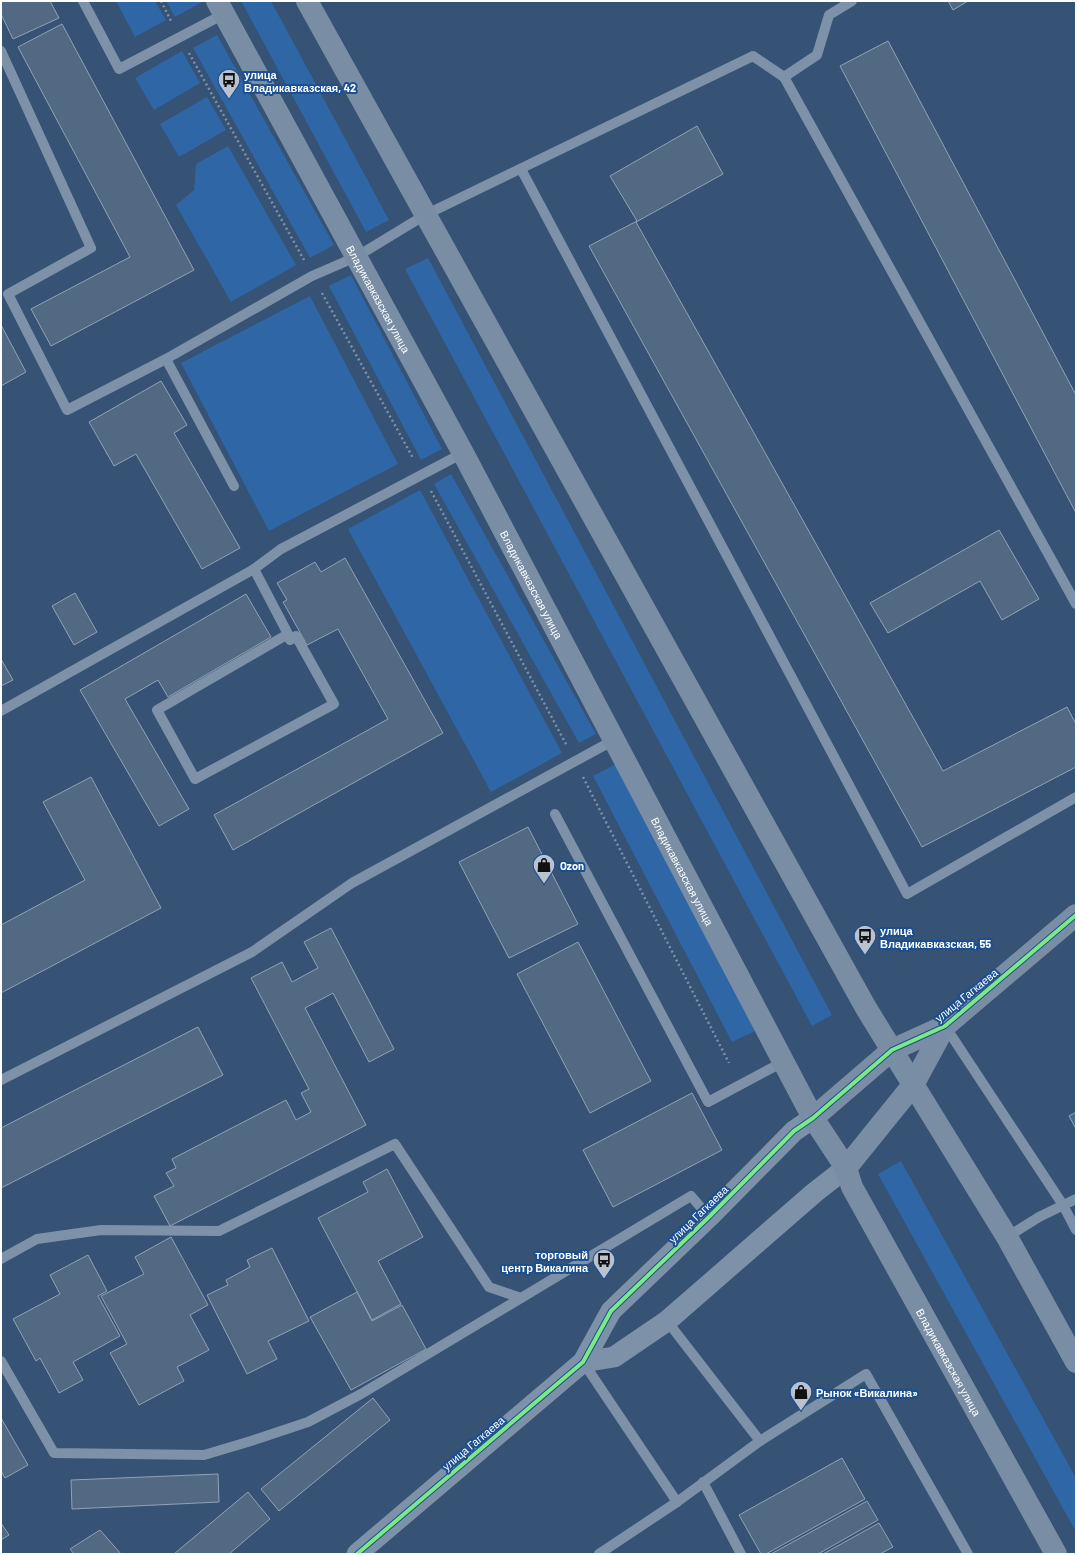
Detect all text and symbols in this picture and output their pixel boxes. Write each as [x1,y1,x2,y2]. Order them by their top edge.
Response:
bus stop icon: улица Владикавказская, 42 [216,67,242,100]
place label: улица Владикавказская, 42 [244,68,356,94]
street label: Владикавказская улица [345,243,414,356]
street label: Владикавказская улица [498,528,566,641]
street label: Владикавказская улица [649,815,717,928]
shop icon: Ozon [531,852,557,885]
place label: Ozon [560,859,584,872]
bus stop icon: улица Владикавказская, 55 [852,923,878,956]
place label: улица Владикавказская, 55 [880,924,991,950]
street label: улица Гагкаева [932,965,1001,1024]
street label: улица Гагкаева [666,1182,731,1245]
bus stop icon: торговый центр Викалина [591,1247,617,1280]
place label: торговый центр Викалина [501,1248,589,1274]
street label: Владикавказская улица [914,1306,985,1419]
shop icon: Рынок «Викалина» [788,1379,814,1412]
place label: Рынок «Викалина» [816,1386,918,1399]
street label: улица Гагкаева [439,1413,507,1473]

